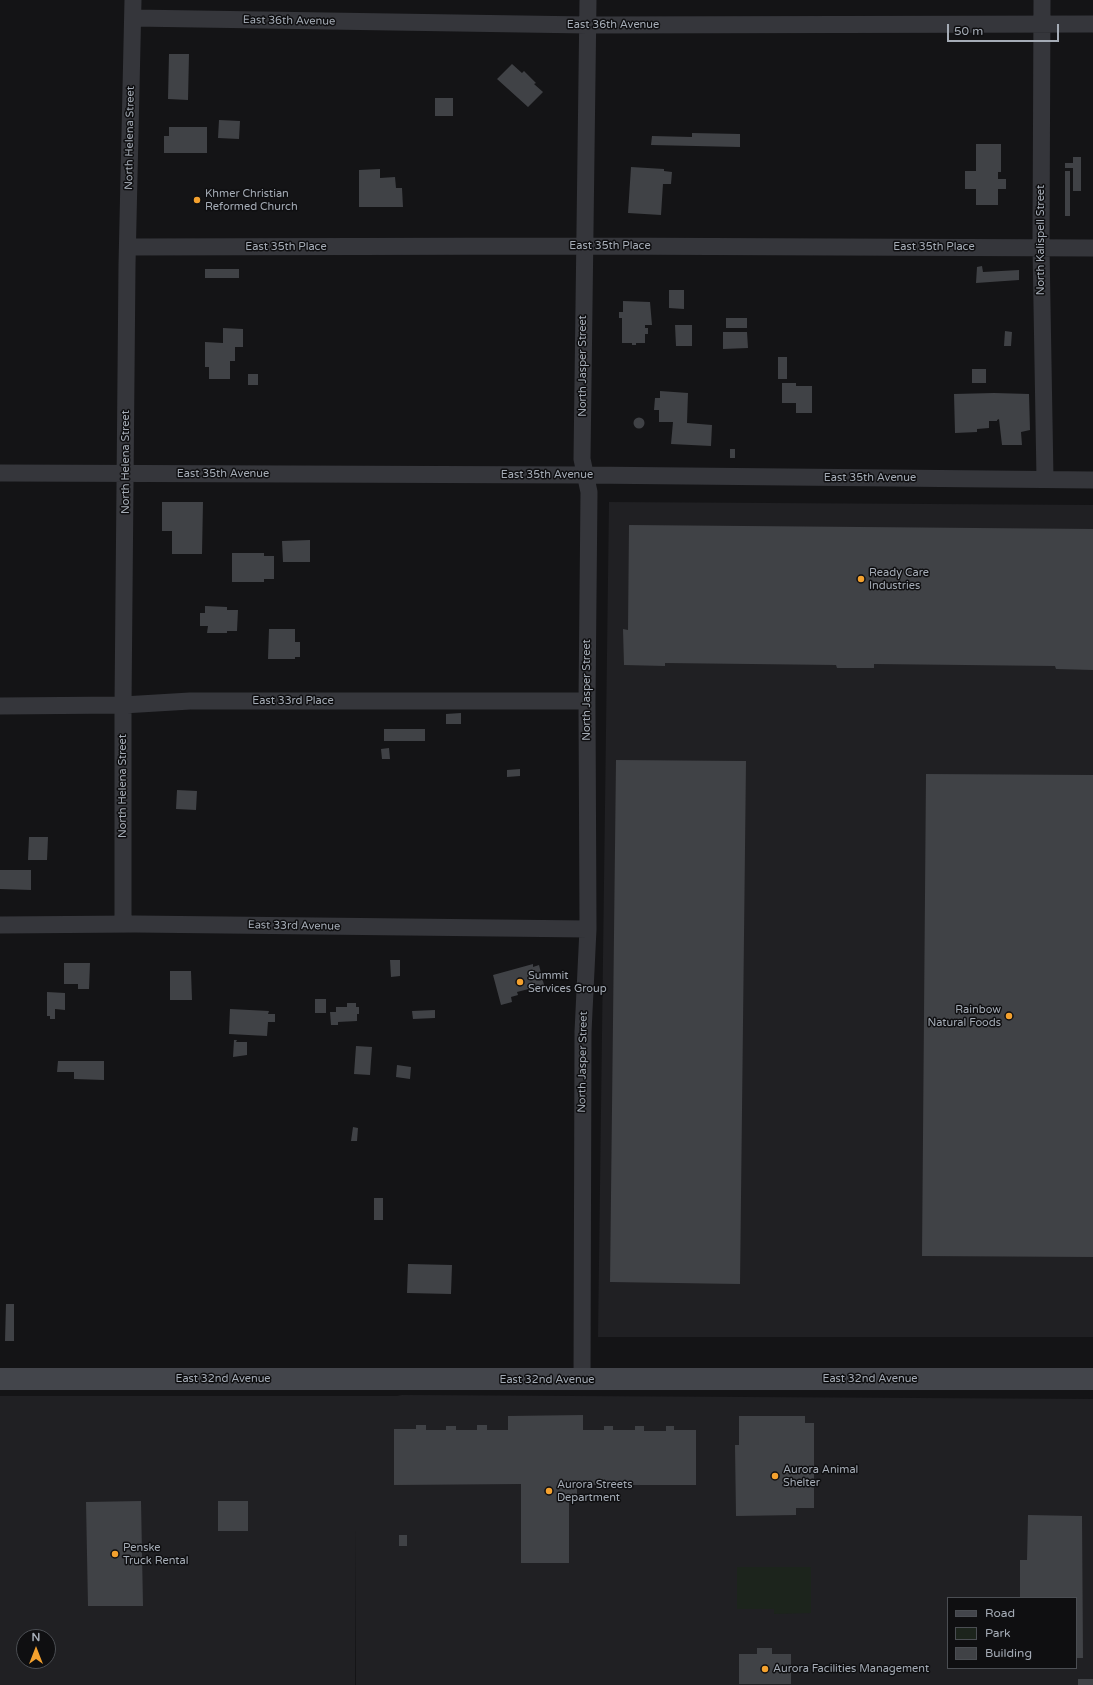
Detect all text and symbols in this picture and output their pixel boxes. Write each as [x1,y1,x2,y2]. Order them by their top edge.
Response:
street label: East 36th Avenue [243,14,335,28]
scale bar [949,16,1061,42]
street label: East 36th Avenue [567,18,659,32]
text: 50 m [954,24,983,38]
street label: North Helena Street [122,86,138,190]
street label: North Kalispell Street [1034,185,1048,295]
place label: Khmer Christian Reformed Church [205,187,298,213]
marker: Khmer Christian Reformed Church [192,195,202,205]
street label: East 35th Place [569,239,651,253]
street label: East 35th Place [245,240,327,254]
street label: East 35th Place [893,240,975,254]
street label: North Jasper Street [576,315,590,417]
street label: North Helena Street [119,410,133,514]
street label: East 35th Avenue [177,467,269,481]
street label: East 35th Avenue [501,468,593,482]
street label: East 35th Avenue [824,471,916,485]
place label: Ready Care Industries [869,566,929,592]
marker: Ready Care Industries [856,574,866,584]
street label: North Jasper Street [580,639,594,741]
street label: East 33rd Place [252,694,334,708]
street label: North Helena Street [116,734,130,838]
street label: East 33rd Avenue [248,919,340,933]
place label: Summit Services Group [528,969,607,995]
marker: Summit Services Group [515,977,525,987]
place label: Rainbow Natural Foods [927,1003,1001,1029]
street label: North Jasper Street [576,1011,590,1113]
marker: Rainbow Natural Foods [1004,1011,1014,1021]
street label: East 32nd Avenue [175,1372,271,1386]
street label: East 32nd Avenue [822,1372,918,1386]
street label: East 32nd Avenue [499,1373,595,1387]
place label: Aurora Animal Shelter [783,1463,858,1489]
marker: Aurora Animal Shelter [770,1471,780,1481]
place label: Aurora Streets Department [557,1478,632,1504]
marker: Aurora Streets Department [544,1486,554,1496]
place label: Penske Truck Rental [123,1541,188,1567]
marker: Penske Truck Rental [110,1549,120,1559]
legend [947,1597,1077,1669]
text: Road [985,1606,1015,1620]
text: Park [985,1626,1011,1640]
north arrow [16,1629,56,1669]
text: N [32,1631,40,1644]
text: Building [985,1646,1032,1660]
place label: Aurora Facilities Management [773,1662,929,1676]
marker: Aurora Facilities Management [760,1664,770,1674]

